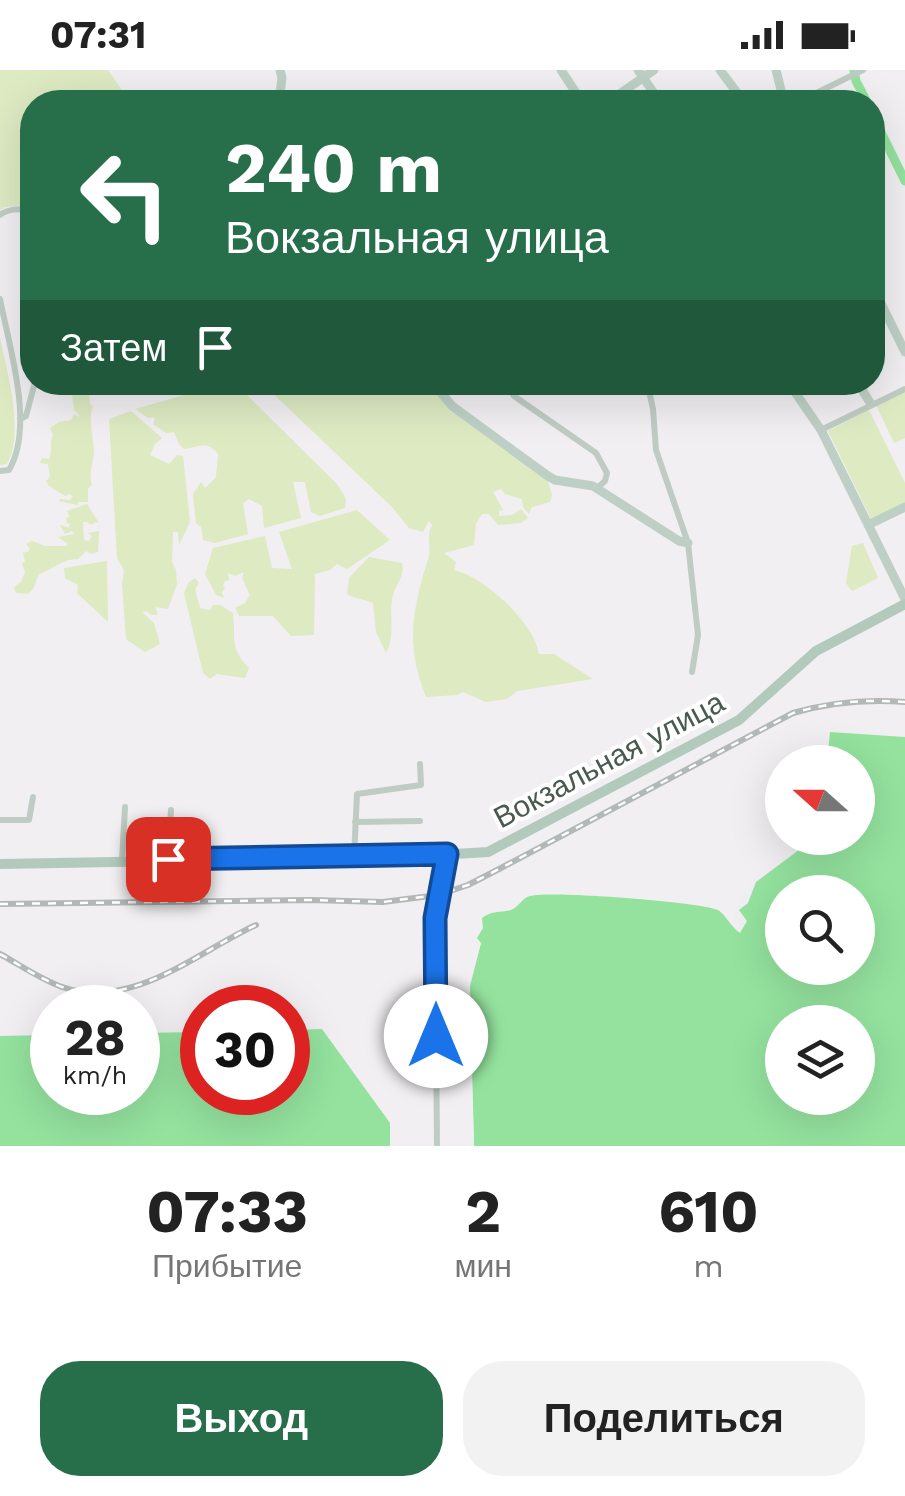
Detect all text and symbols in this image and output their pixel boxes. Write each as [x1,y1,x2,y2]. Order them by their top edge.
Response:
text: 07:31 [50,13,146,57]
text: 240 m [225,127,442,209]
icon: left [60,130,190,260]
text: Вокзальная улица [225,211,609,264]
icon: arrive [188,320,243,375]
text: Затем [60,326,168,370]
street label: Вокзальная улица [488,684,730,835]
north arrow [765,745,875,855]
map controls [765,745,875,1115]
pin [126,817,211,902]
icon: arrive [141,832,196,887]
button: search [765,875,875,985]
position arrow [384,984,488,1088]
speed limit sign: 30 [180,985,310,1115]
button: layers [765,1005,875,1115]
text: 28 [64,1008,126,1067]
text: km/h [63,1061,127,1090]
text: 07:33 [146,1176,308,1247]
text: 2 [465,1176,501,1247]
text: 610 [658,1176,759,1247]
text: Прибытие [152,1247,302,1285]
text: мин [454,1247,512,1285]
text: m [693,1247,724,1285]
button: Выход [40,1361,443,1476]
button: Поделиться [463,1361,865,1476]

